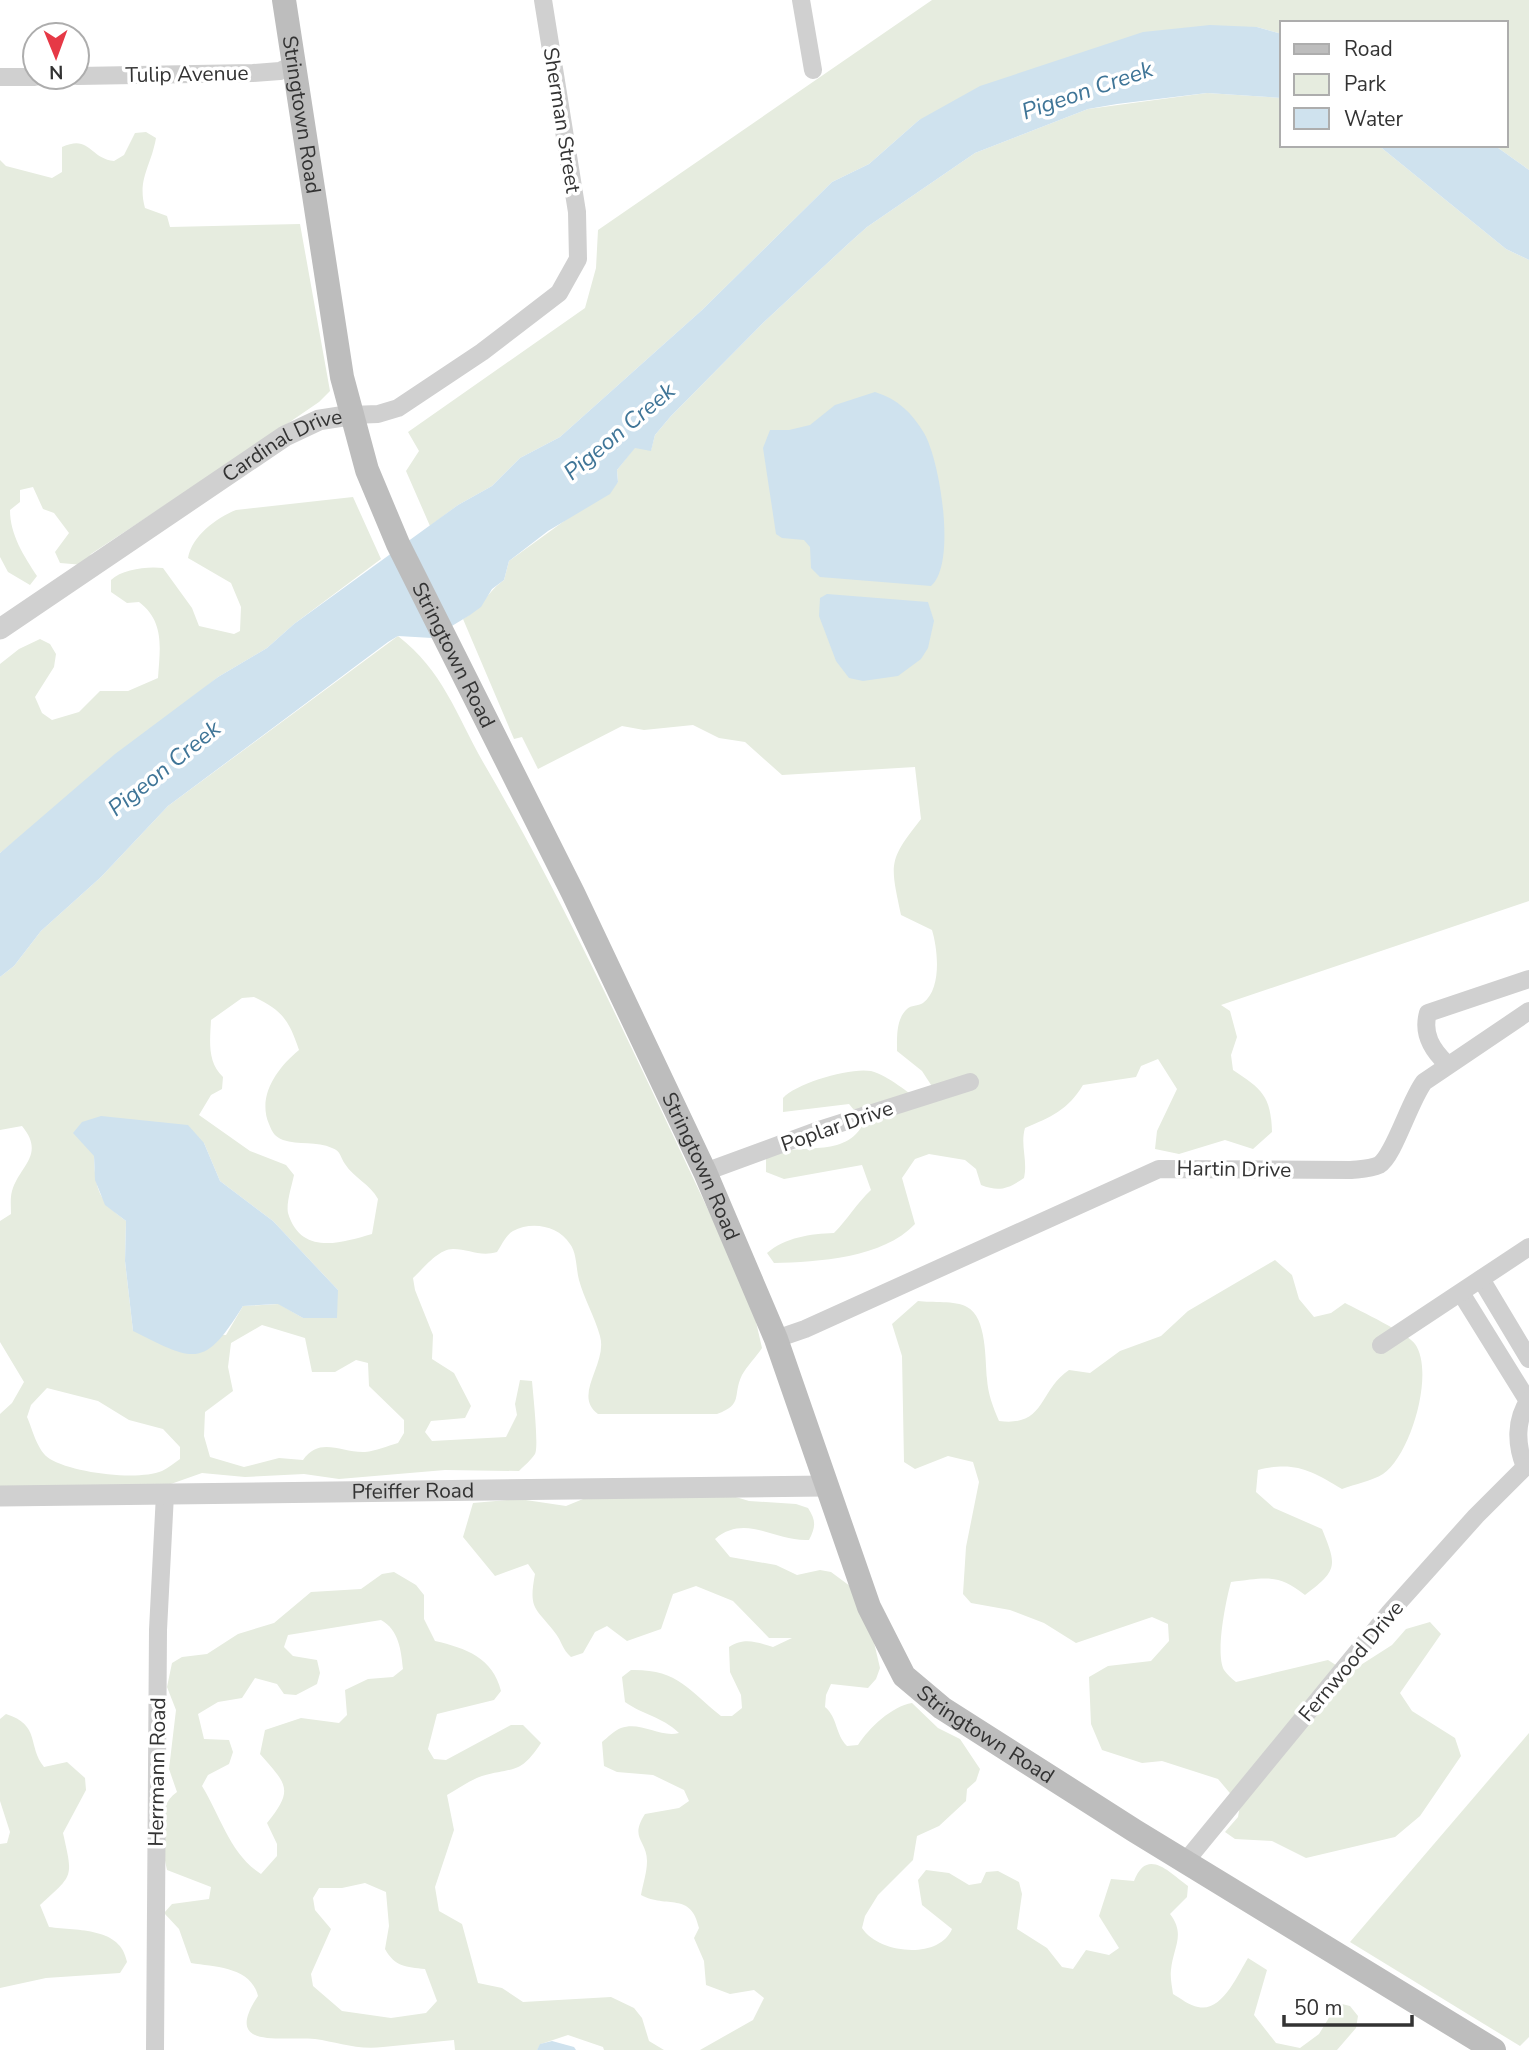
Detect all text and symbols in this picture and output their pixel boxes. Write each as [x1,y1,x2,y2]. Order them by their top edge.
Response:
north arrow [21,21,91,91]
legend [1280,21,1508,147]
street label: Stringtown Road [276,34,328,196]
text: Road [1344,35,1393,63]
street label: Sherman Street [537,45,587,196]
water label: Pigeon Creek [1017,53,1157,127]
text: N [49,59,64,85]
street label: Tulip Avenue [125,59,249,89]
text: Park [1344,70,1386,98]
text: Water [1344,105,1403,133]
water label: Pigeon Creek [557,375,682,487]
street label: Cardinal Drive [217,403,344,489]
street label: Stringtown Road [405,577,502,732]
water label: Pigeon Creek [101,713,228,824]
street label: Stringtown Road [655,1088,746,1244]
street label: Poplar Drive [777,1094,897,1158]
street label: Hartin Drive [1176,1154,1292,1184]
street label: Pfeiffer Road [352,1476,474,1506]
street label: Fernwood Drive [1292,1595,1410,1727]
street label: Stringtown Road [911,1679,1060,1790]
street label: Herrmann Road [142,1697,172,1847]
scale bar [1284,1983,1412,2027]
text: 50 m [1294,1994,1343,2022]

